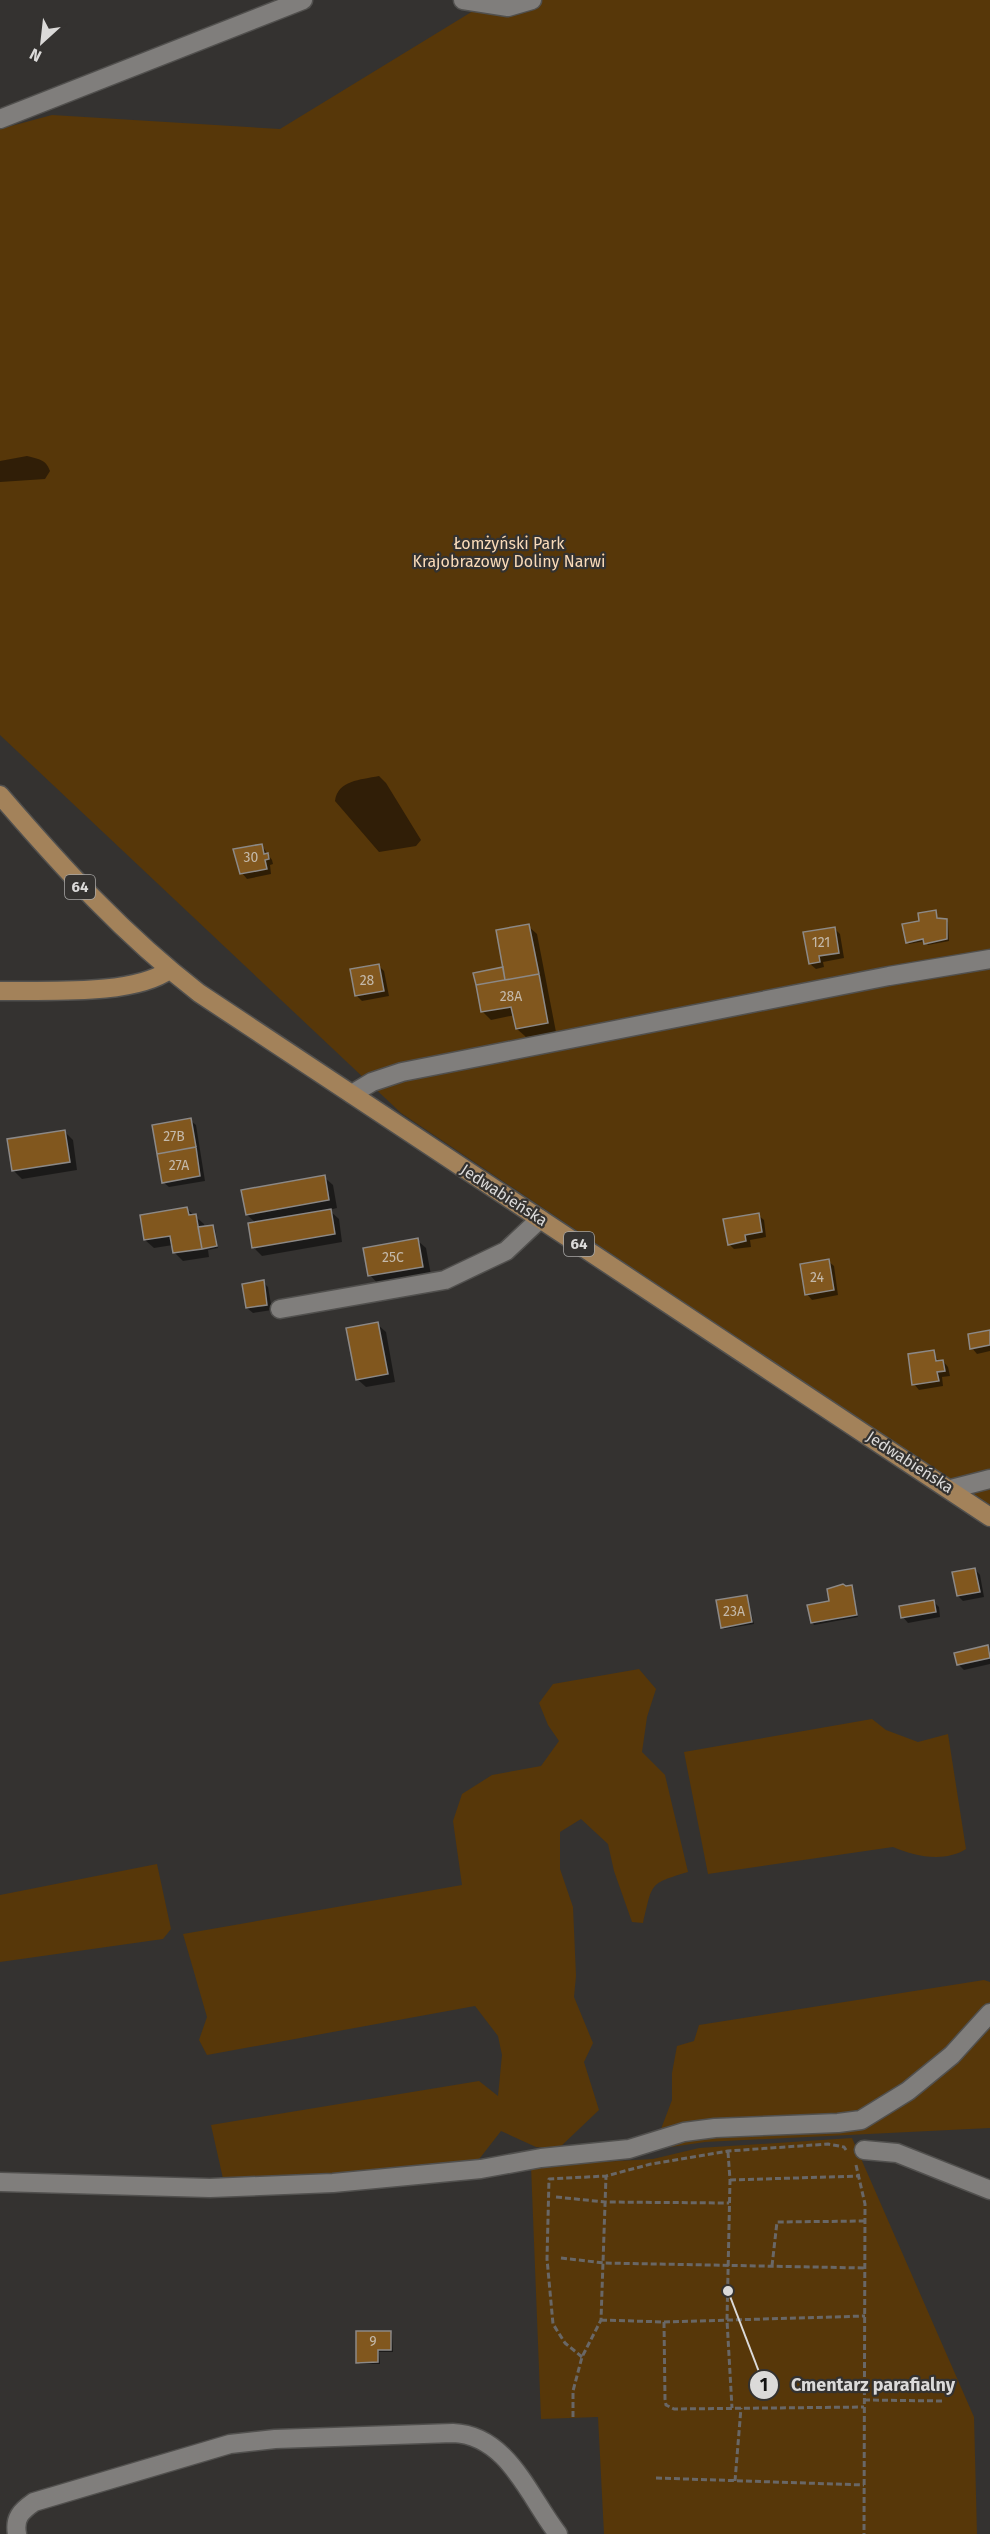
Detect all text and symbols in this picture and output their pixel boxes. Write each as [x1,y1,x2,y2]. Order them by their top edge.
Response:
north arrow [12,12,72,72]
text: N [26,44,44,66]
park label: Łomżyński Park Krajobrazowy Doliny Narwi [412,534,606,571]
house number: 30 [244,849,259,866]
road number: 64 [65,875,95,899]
house number: 121 [812,934,830,951]
house number: 28 [360,972,375,989]
house number: 28A [500,988,522,1005]
house number: 27B [163,1128,185,1145]
house number: 27A [169,1157,189,1174]
street label: Jedwabieńska [457,1160,551,1230]
road number: 64 [564,1232,594,1256]
house number: 25C [382,1249,404,1266]
house number: 24 [810,1269,825,1286]
street label: Jedwabieńska [863,1427,957,1497]
house number: 23A [723,1603,745,1620]
house number: 9 [369,2333,377,2350]
callout: Cmentarz parafialny [749,2367,967,2403]
text: 1 [760,2374,768,2396]
text: Cmentarz parafialny [791,2374,956,2396]

